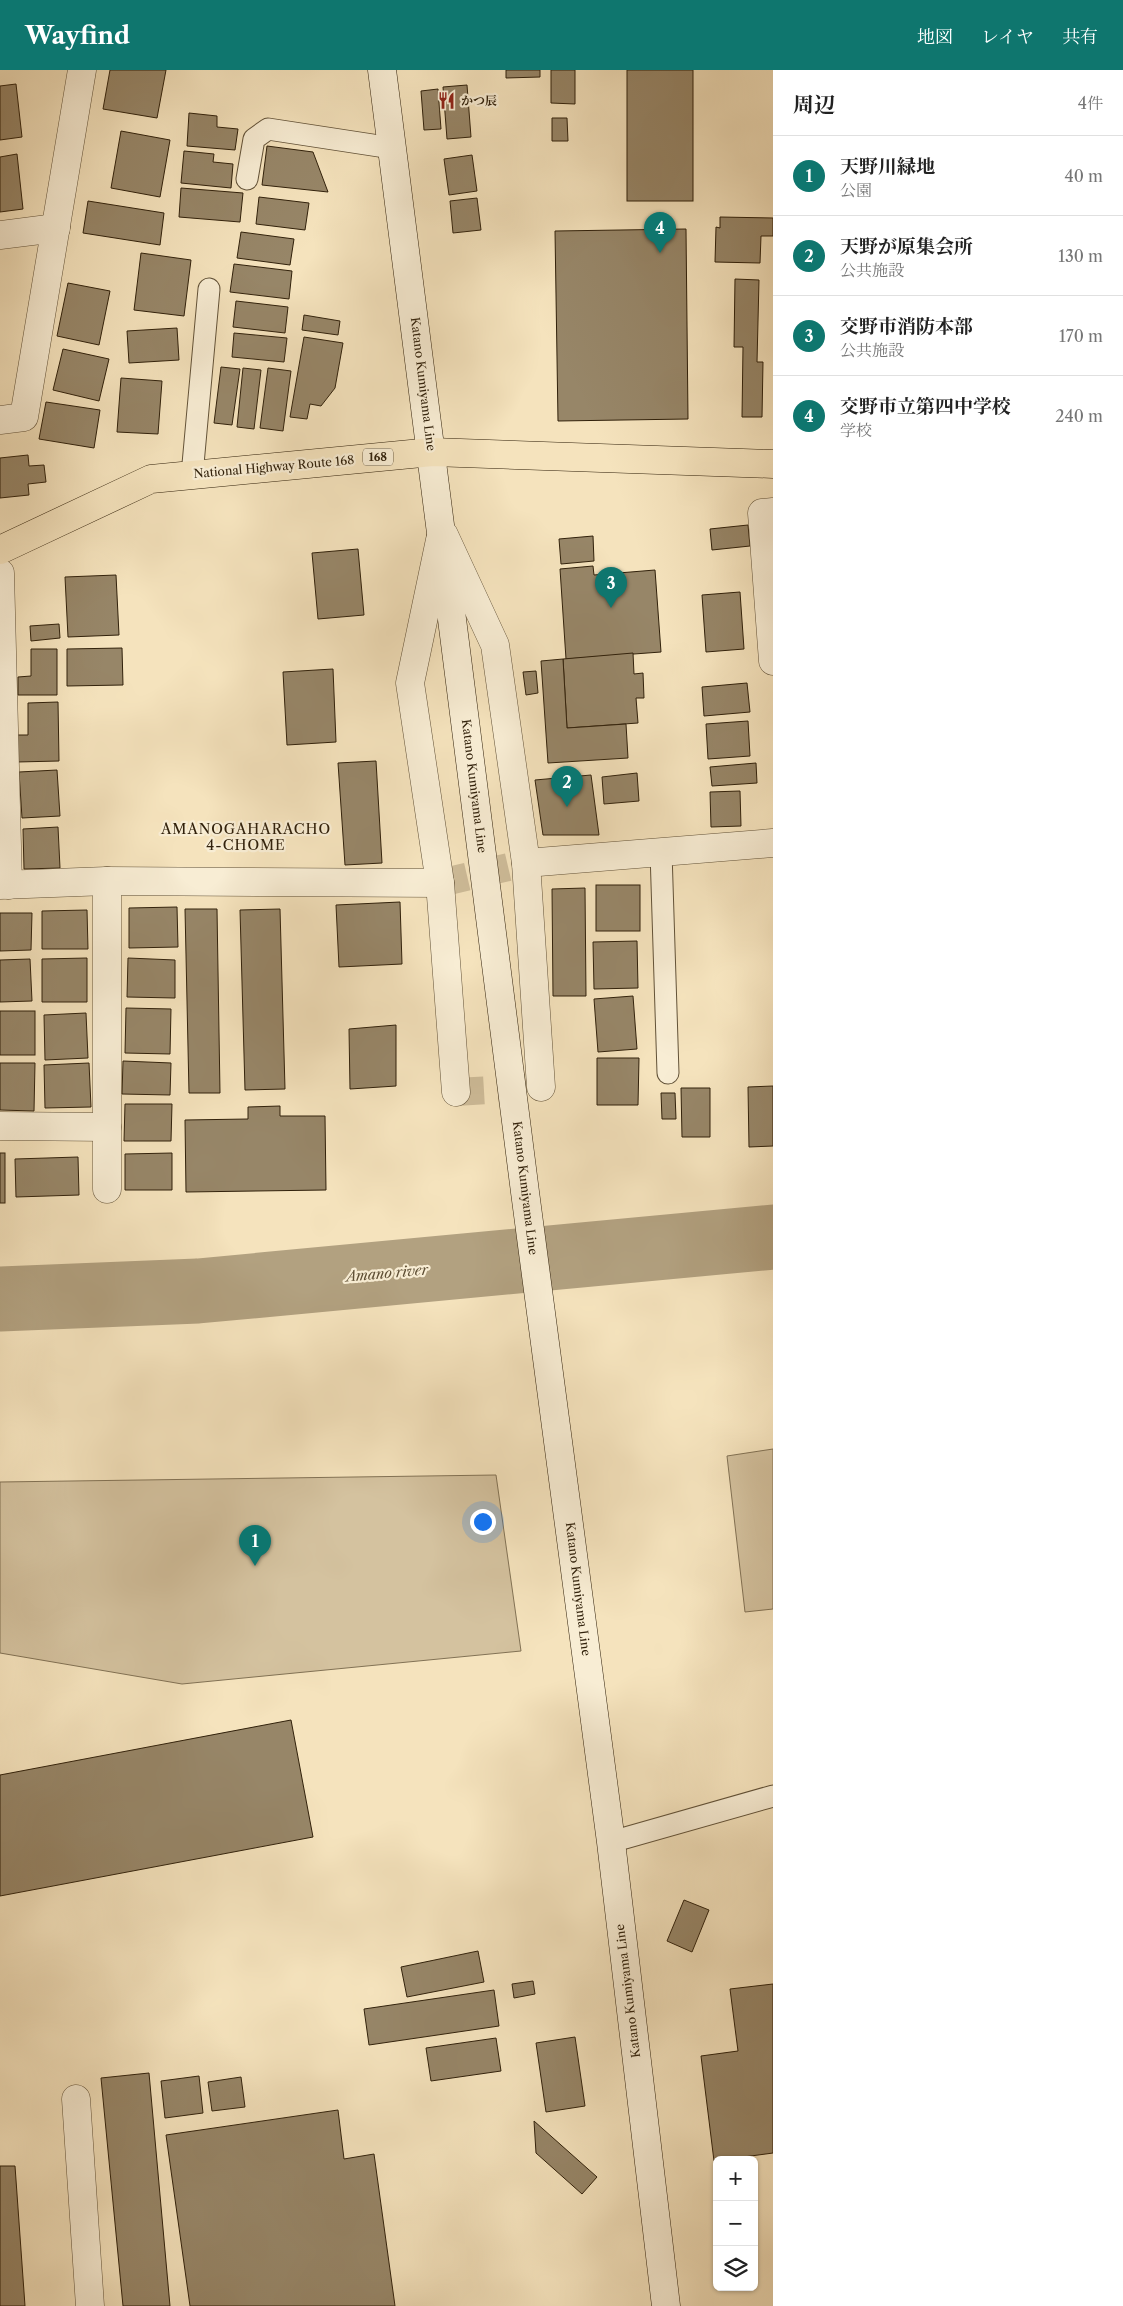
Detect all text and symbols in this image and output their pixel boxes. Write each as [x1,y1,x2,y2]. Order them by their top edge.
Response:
text: Wayfind [25,21,130,50]
text: 地図 [917,26,953,48]
text: レイヤ [981,26,1034,48]
text: 共有 [1062,26,1098,48]
restaurant icon: かつ辰 [437,91,457,111]
text: 周辺 [793,92,835,117]
place label: かつ辰 [461,93,497,108]
text: 4件 [1078,93,1103,113]
text: 天野川緑地 [840,155,935,178]
text: 1 [805,166,813,186]
text: 40 m [1064,166,1103,186]
text: 公園 [840,180,872,200]
pin: 4 [644,212,676,253]
text: 天野が原集会所 [840,235,973,258]
text: 2 [804,246,814,266]
text: 130 m [1058,246,1103,266]
text: 公共施設 [840,260,904,280]
text: 交野市消防本部 [840,315,973,338]
street label: Katano Kumiyama Line [408,316,439,452]
text: 3 [804,326,814,346]
text: 170 m [1059,326,1103,346]
text: 公共施設 [840,340,904,360]
text: 交野市立第四中学校 [840,395,1011,418]
text: 4 [804,406,814,426]
text: 240 m [1055,406,1103,426]
text: 学校 [840,420,872,440]
road number: 168 [363,448,393,466]
street label: National Highway Route 168 [193,452,355,481]
pin: 3 [595,567,627,608]
street label: Katano Kumiyama Line [459,718,490,854]
pin: 2 [551,766,583,807]
district label: AMANOGAHARACHO 4-CHOME [160,820,331,854]
street label: Katano Kumiyama Line [510,1120,541,1256]
water label: Amano river [343,1260,430,1286]
your location [470,1509,496,1535]
street label: Katano Kumiyama Line [563,1521,594,1657]
pin: 1 [239,1525,271,1566]
street label: Katano Kumiyama Line [612,1923,643,2059]
map controls [713,2156,758,2291]
button: + [713,2156,758,2201]
button: − [713,2201,758,2246]
button: layers [713,2246,758,2291]

